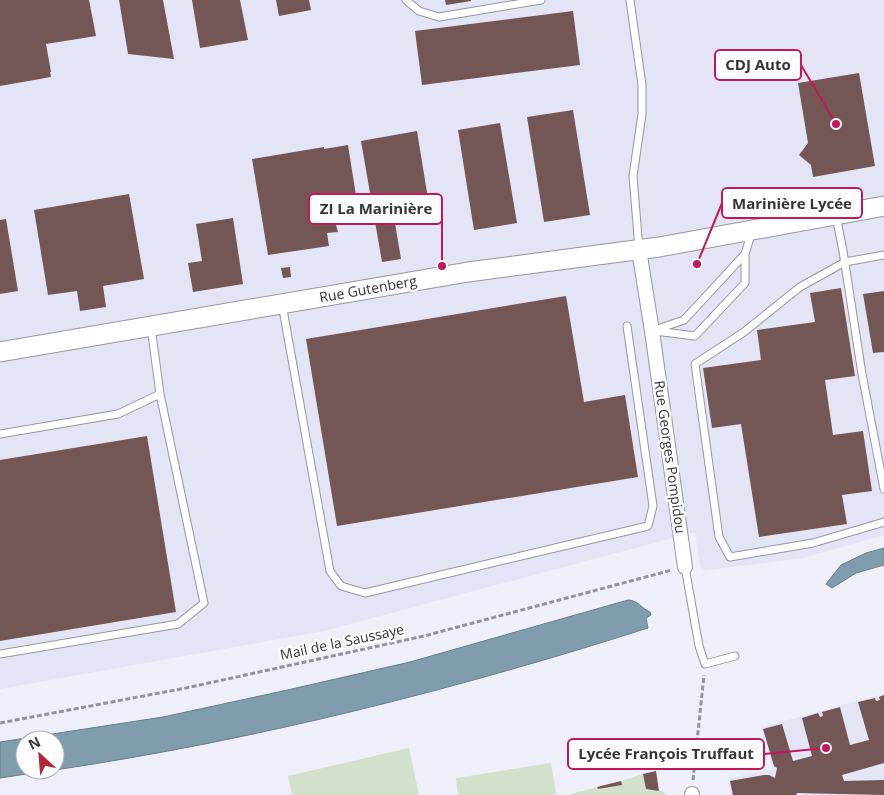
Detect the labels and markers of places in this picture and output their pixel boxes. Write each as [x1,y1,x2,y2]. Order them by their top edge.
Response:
callout: CDJ Auto [715,50,801,80]
callout: Marinière Lycée [722,188,862,218]
callout: ZI La Marinière [309,194,442,224]
callout: Lycée François Truffaut [568,739,764,769]

